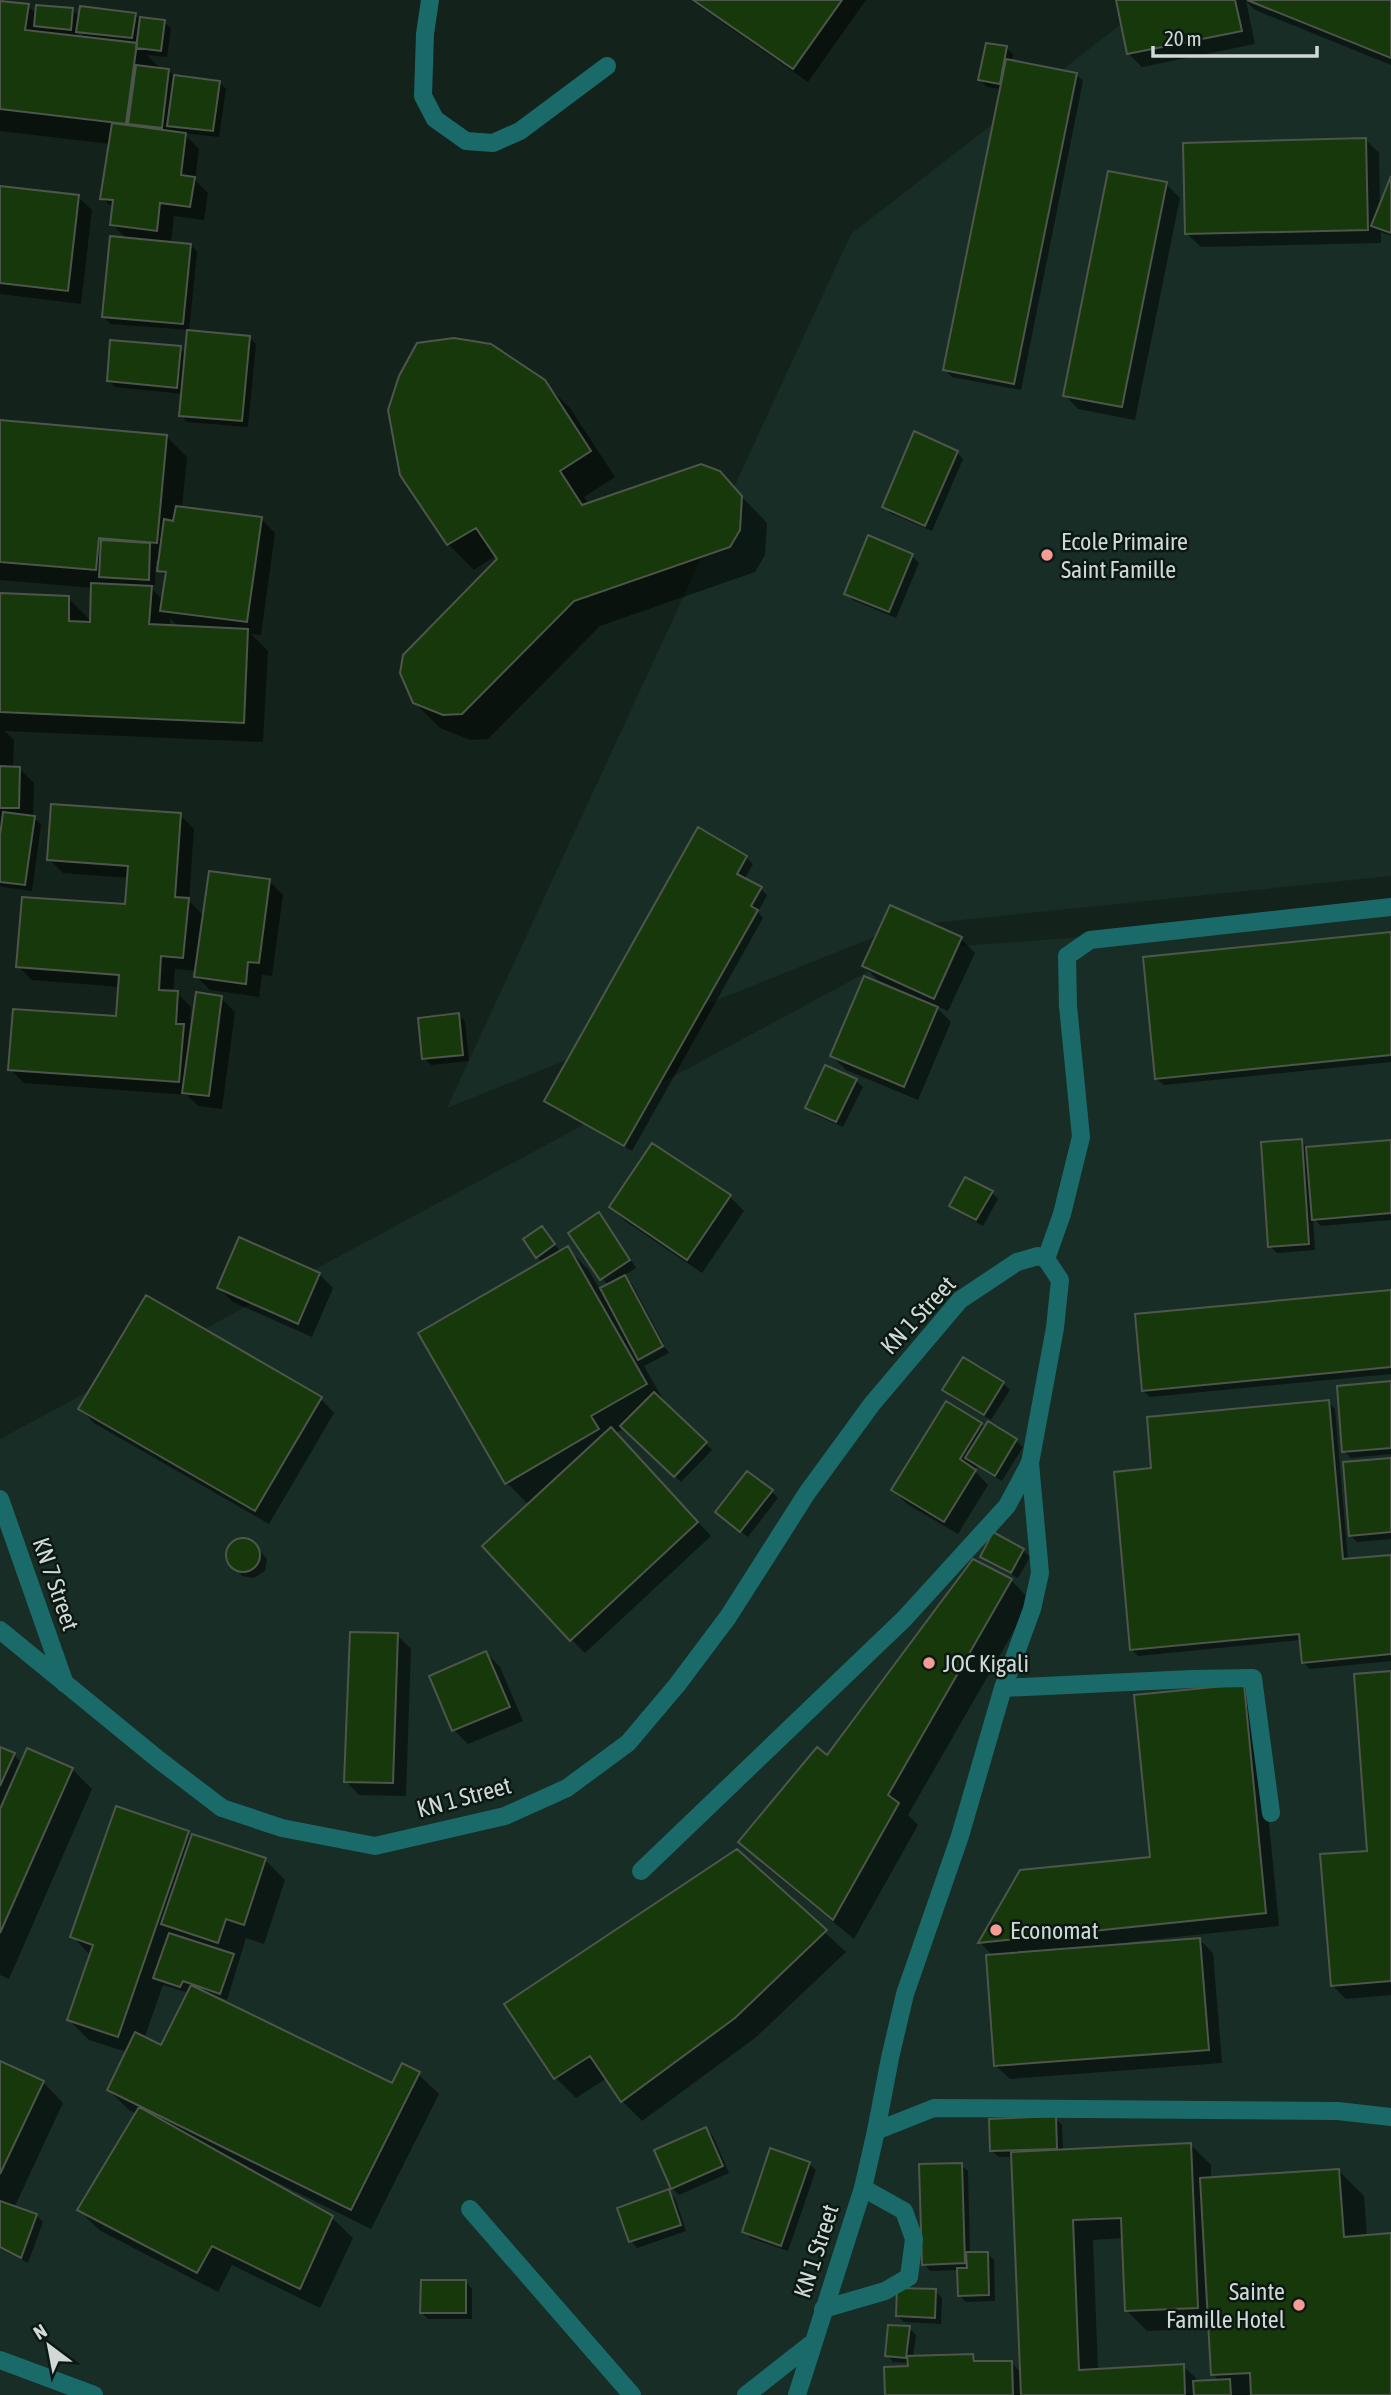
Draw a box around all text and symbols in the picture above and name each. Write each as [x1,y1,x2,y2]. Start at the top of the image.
scale bar [1153,14,1318,58]
text: 20 m [1164,26,1202,50]
place label: Ecole Primaire Saint Famille [1061,528,1188,583]
marker: Ecole Primaire Saint Famille [1039,547,1055,563]
street label: KN 1 Street [875,1270,961,1359]
street label: KN 7 Street [28,1534,84,1634]
place label: JOC Kigali [943,1650,1029,1677]
marker: JOC Kigali [921,1655,937,1671]
street label: KN 1 Street [414,1771,514,1823]
place label: Economat [1010,1917,1099,1944]
marker: Economat [988,1922,1004,1938]
street label: KN 1 Street [788,2201,844,2301]
place label: Sainte Famille Hotel [1166,2278,1286,2333]
marker: Sainte Famille Hotel [1291,2297,1307,2313]
north arrow [14,2311,84,2381]
text: N [29,2319,51,2344]

